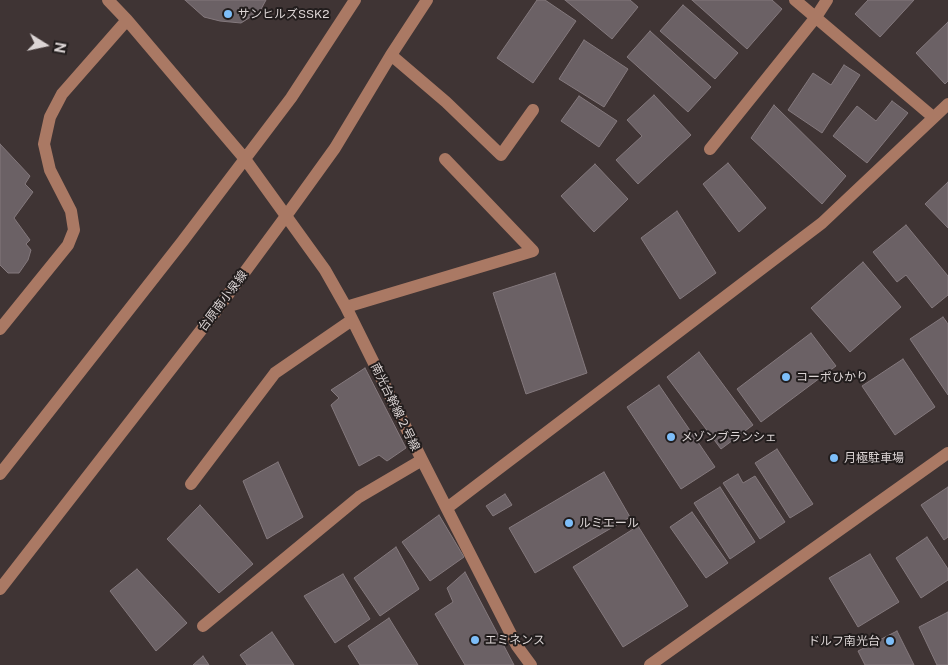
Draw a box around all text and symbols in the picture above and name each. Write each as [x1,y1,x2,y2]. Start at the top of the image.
place label: サンヒルズSSK2 [238,7,329,21]
marker: サンヒルズSSK2 [222,8,234,20]
north arrow [20,20,70,70]
text: N [51,41,69,54]
street label: 台原南小泉線 [196,268,250,334]
street label: 南光台幹線２号線 [367,361,423,453]
place label: コーポひかり [796,370,868,384]
marker: コーポひかり [780,371,792,383]
place label: メゾンブランシェ [681,430,777,444]
marker: メゾンブランシェ [665,431,677,443]
place label: 月極駐車場 [844,451,904,465]
marker: 月極駐車場 [828,452,840,464]
place label: ルミエール [579,516,639,530]
marker: ルミエール [563,517,575,529]
place label: エミネンス [485,633,545,647]
marker: エミネンス [469,634,481,646]
place label: ドルフ南光台 [808,634,880,648]
marker: ドルフ南光台 [884,635,896,647]

